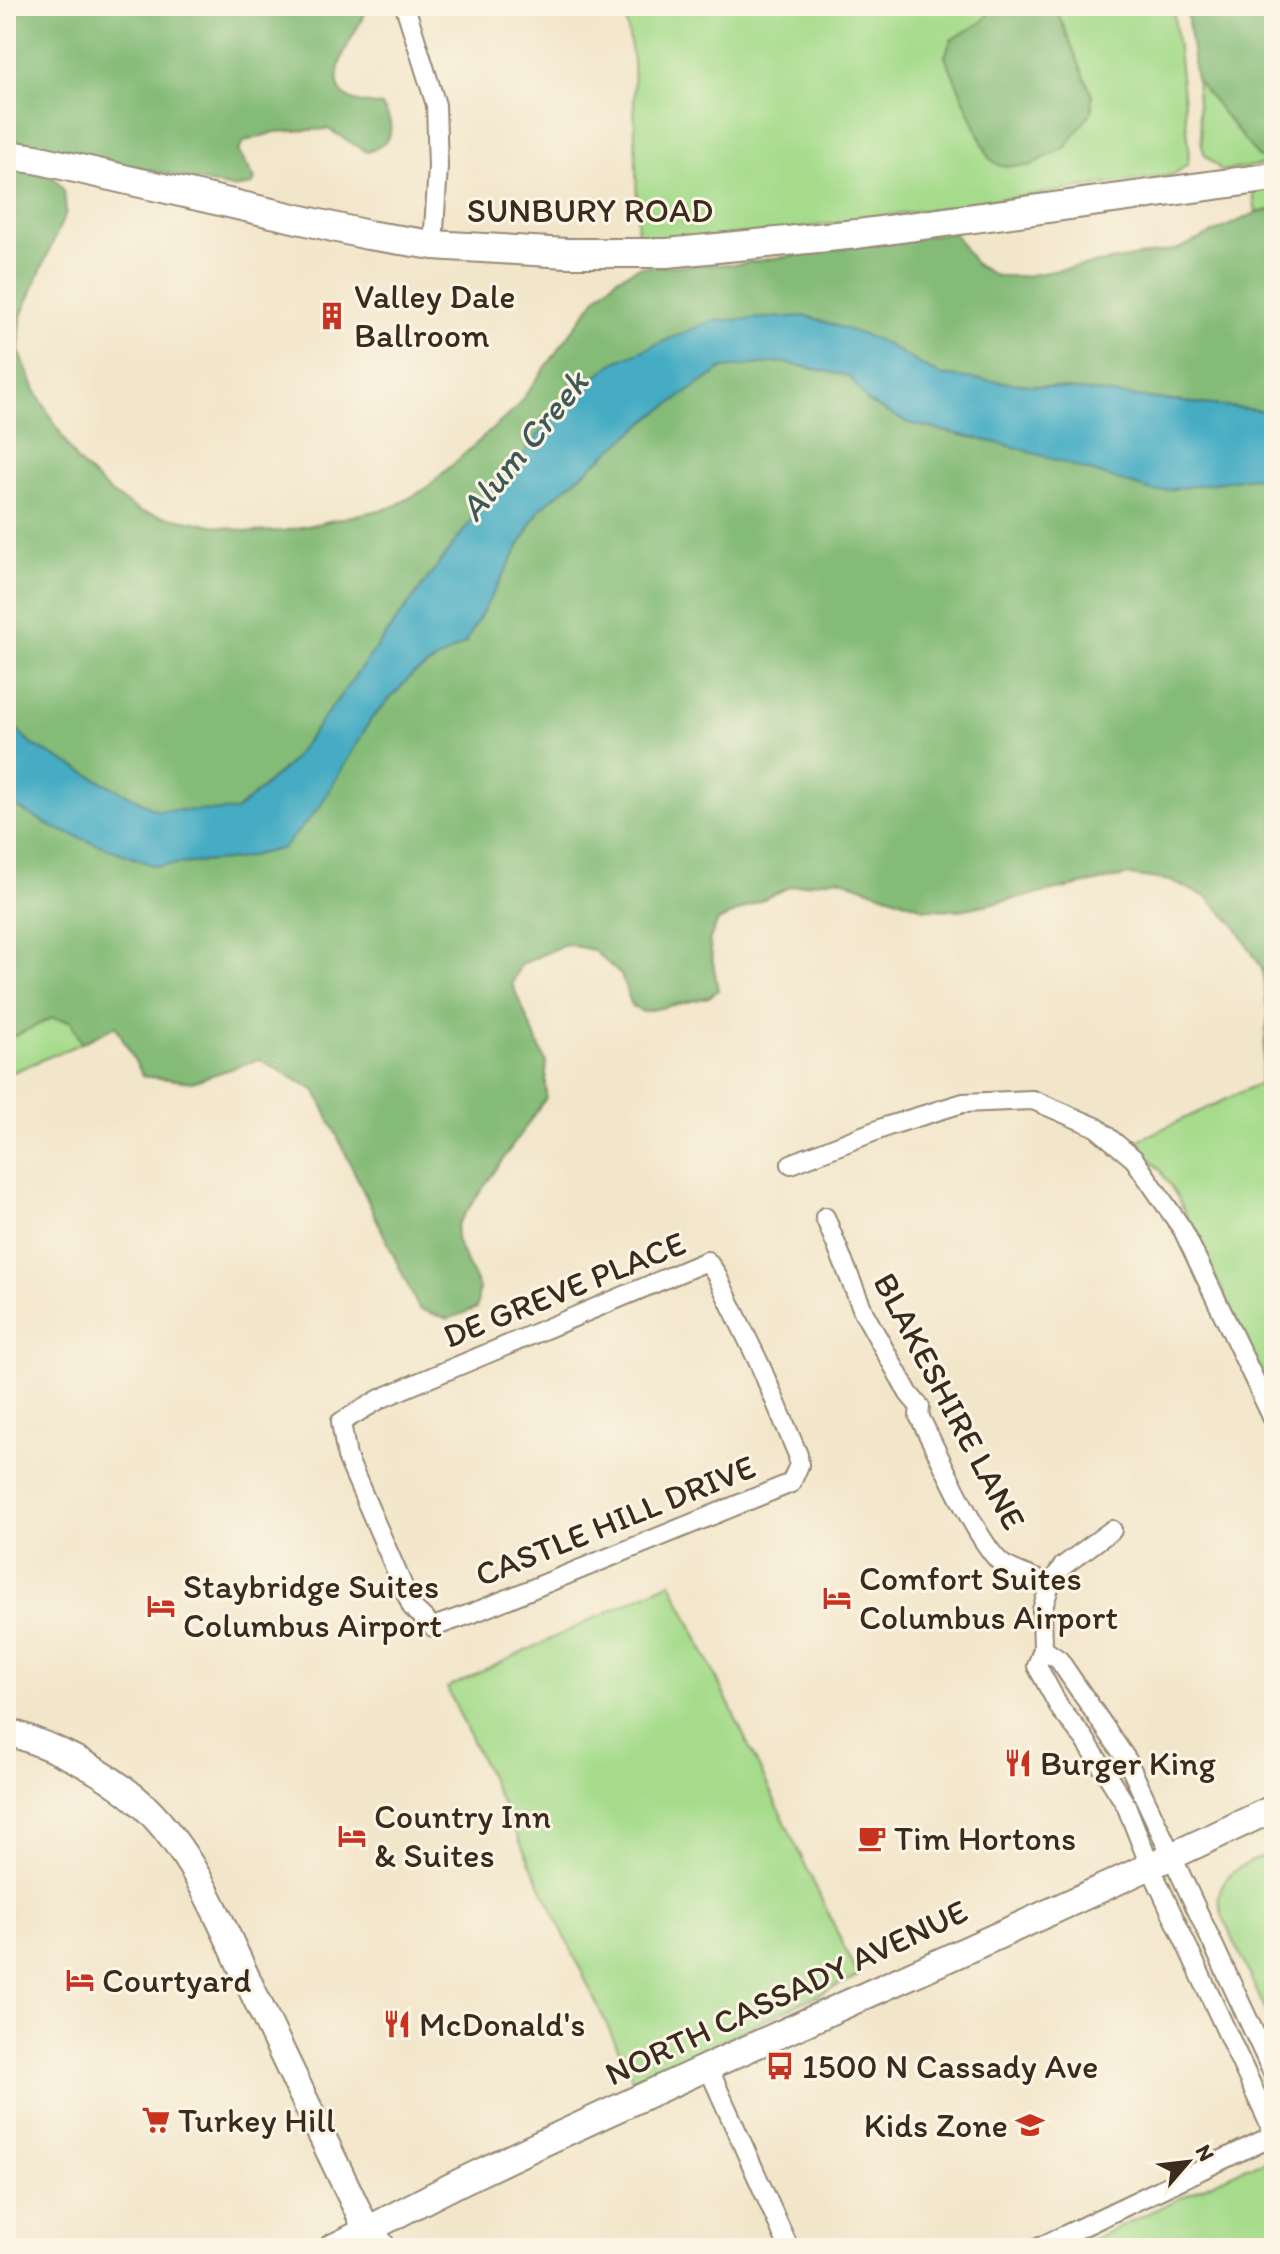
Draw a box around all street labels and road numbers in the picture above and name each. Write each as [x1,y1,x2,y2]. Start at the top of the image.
street label: SUNBURY ROAD [467,190,713,231]
street label: DE GREVE PLACE [437,1222,691,1357]
street label: BLAKESHIRE LANE [865,1266,1035,1537]
street label: CASTLE HILL DRIVE [469,1446,761,1595]
street label: NORTH CASSADY AVENUE [599,1890,974,2094]

